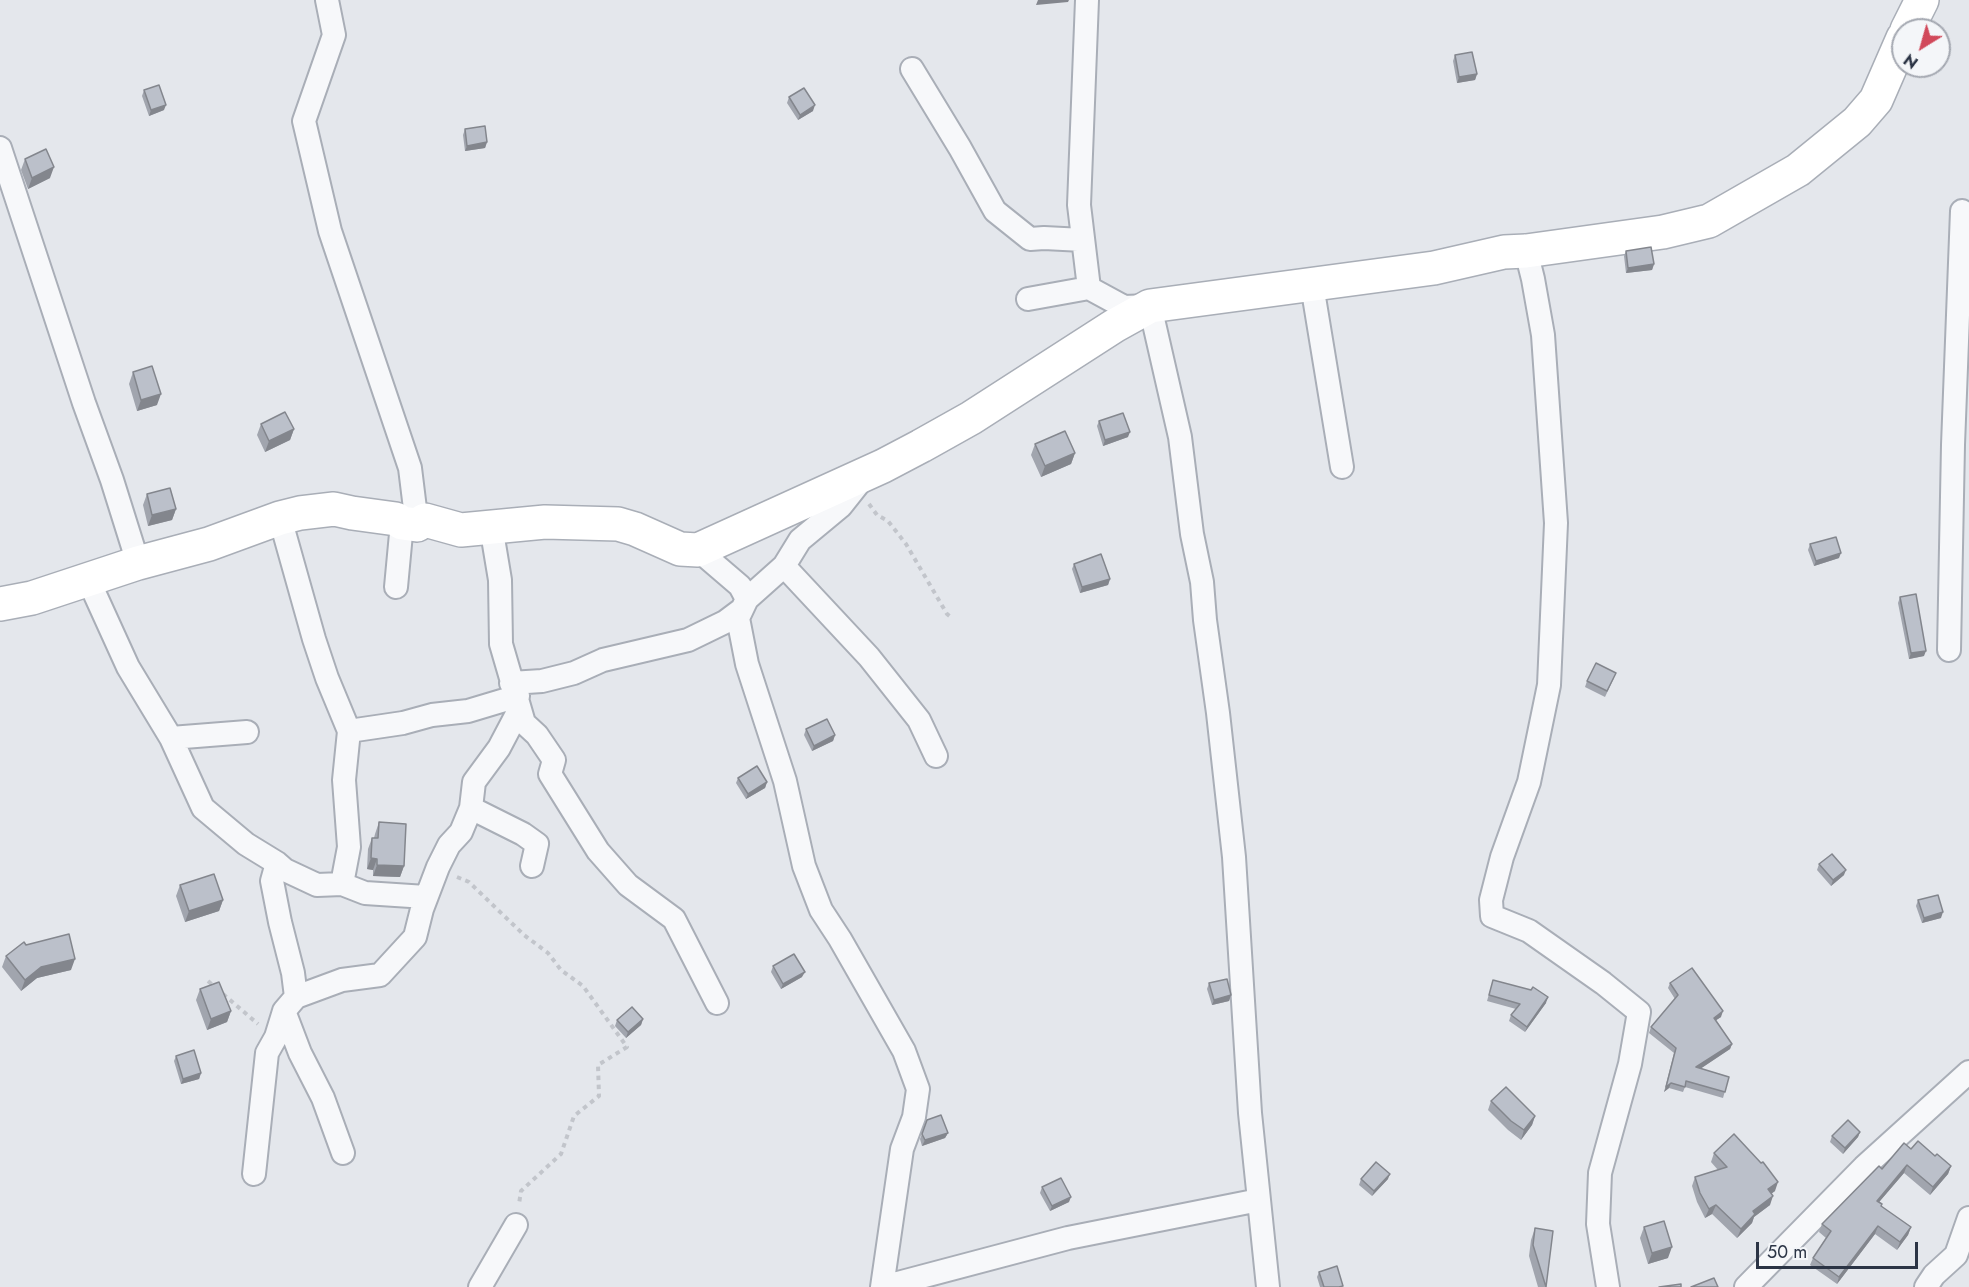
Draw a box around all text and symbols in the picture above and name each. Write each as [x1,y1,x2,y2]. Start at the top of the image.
north arrow [1891,18,1951,78]
text: N [1899,48,1923,74]
scale bar [1759,1230,1921,1268]
text: 50 m [1767,1239,1807,1265]

